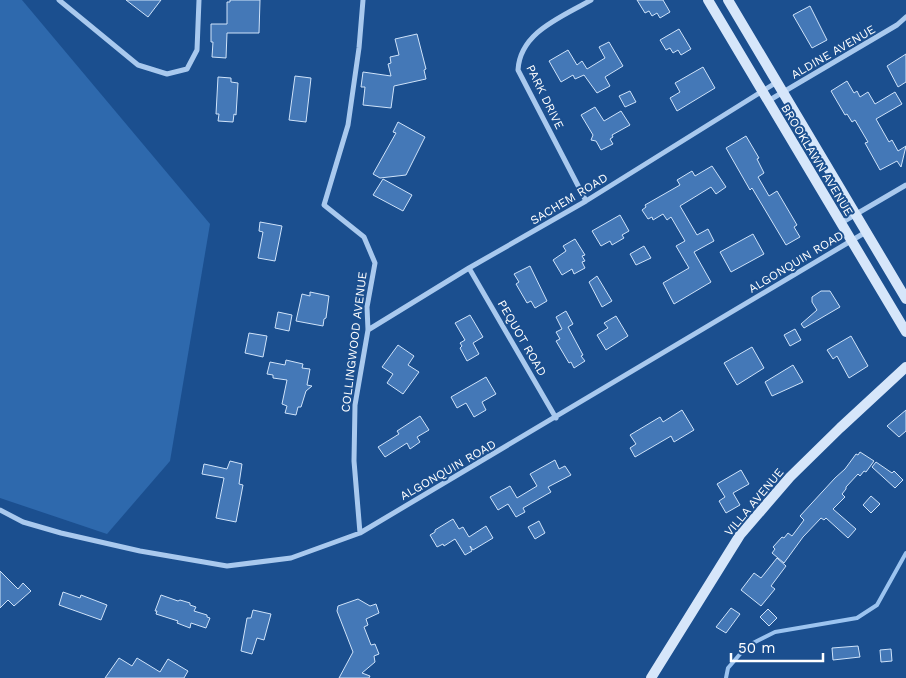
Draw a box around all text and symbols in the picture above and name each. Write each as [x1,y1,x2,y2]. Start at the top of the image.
street label: ALDINE AVENUE [788,22,878,82]
street label: PARK DRIVE [523,62,567,132]
street label: BROOKLAWN AVENUE [778,102,856,219]
street label: SACHEM ROAD [528,170,610,228]
street label: ALGONQUIN ROAD [746,228,846,296]
street label: COLLINGWOOD AVENUE [338,270,370,413]
street label: PEQUOT ROAD [495,298,549,378]
street label: ALGONQUIN ROAD [398,437,498,503]
street label: VILLA AVENUE [722,465,787,539]
scale bar [731,630,824,662]
text: 50 m [738,639,775,657]

